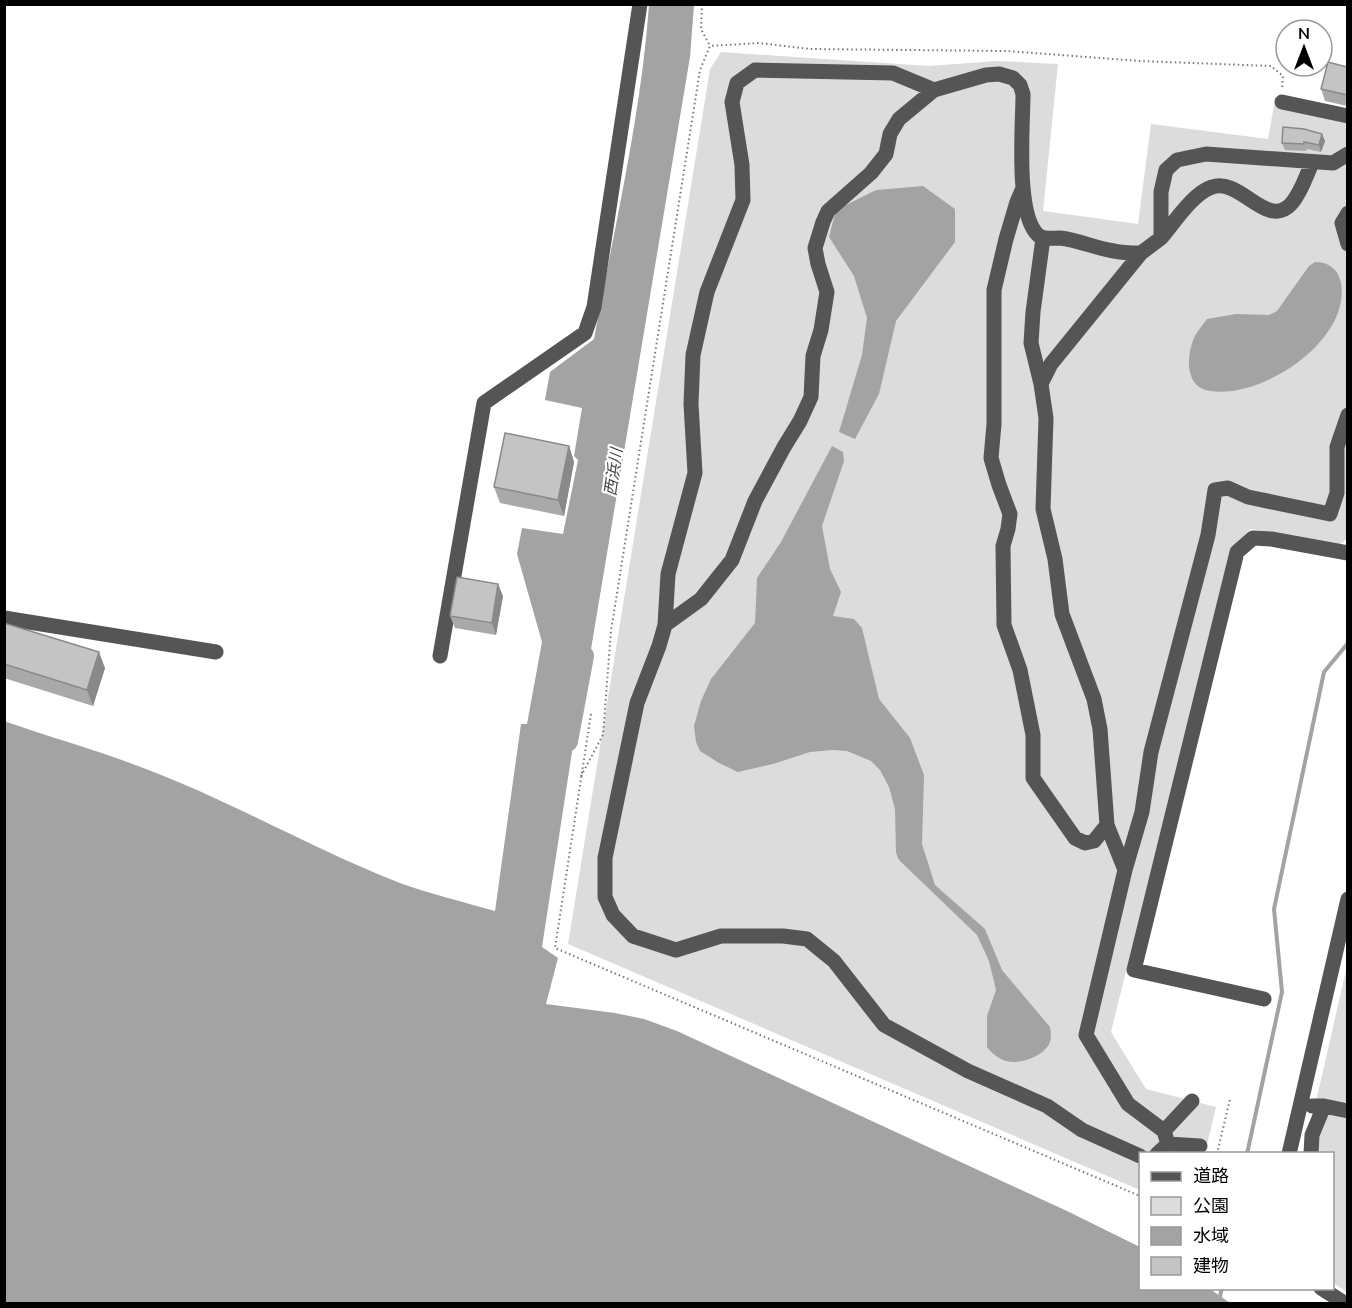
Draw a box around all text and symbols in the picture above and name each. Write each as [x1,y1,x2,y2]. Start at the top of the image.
north arrow [1274,18,1334,78]
text: N [1298,23,1310,45]
water label: 西浜川 [600,445,629,497]
legend [1139,1152,1334,1290]
text: 道路 [1193,1164,1229,1188]
text: 公園 [1193,1194,1229,1218]
text: 水域 [1193,1224,1229,1248]
text: 建物 [1193,1254,1229,1278]

